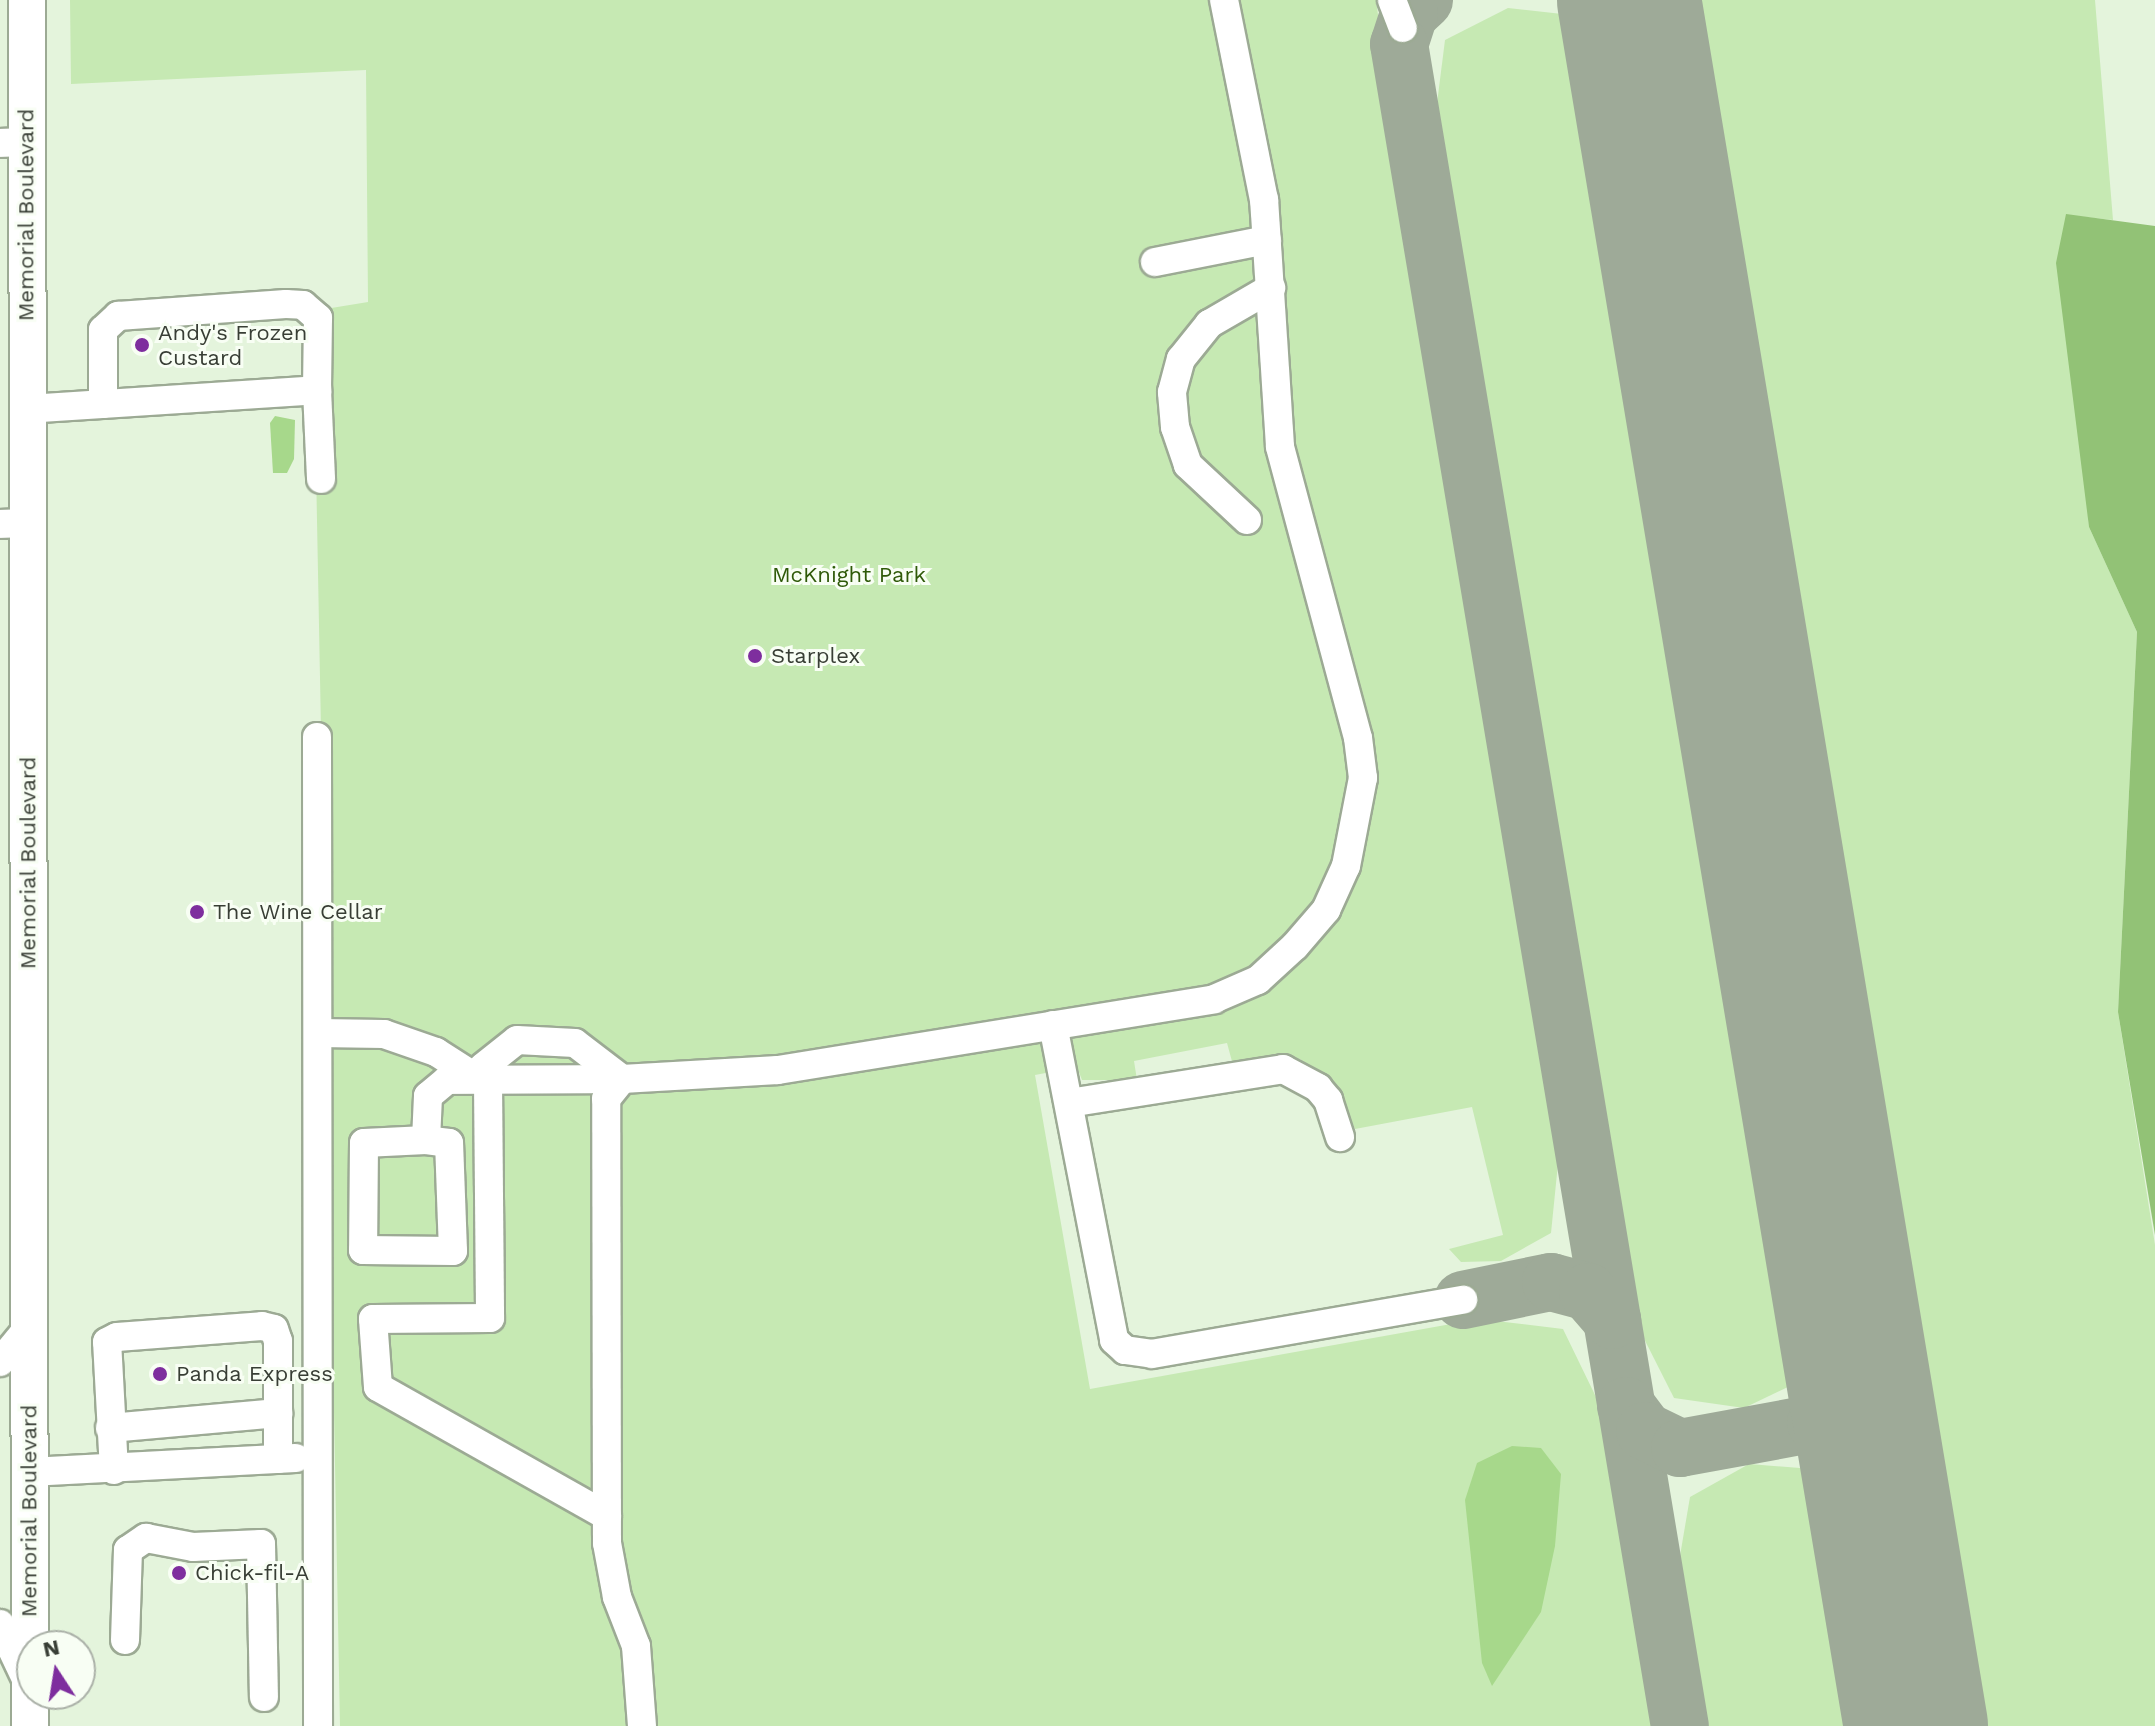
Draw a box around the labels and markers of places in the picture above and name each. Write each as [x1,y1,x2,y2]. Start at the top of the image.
place label: Andy's Frozen Custard [158,319,307,370]
marker: Andy's Frozen Custard [133,336,151,354]
place label: Starplex [771,643,860,669]
marker: Starplex [746,647,764,665]
place label: The Wine Cellar [213,899,383,925]
marker: The Wine Cellar [188,903,206,921]
place label: Panda Express [176,1361,333,1387]
marker: Panda Express [151,1365,169,1383]
place label: Chick-fil-A [195,1560,309,1586]
marker: Chick-fil-A [170,1564,188,1582]

